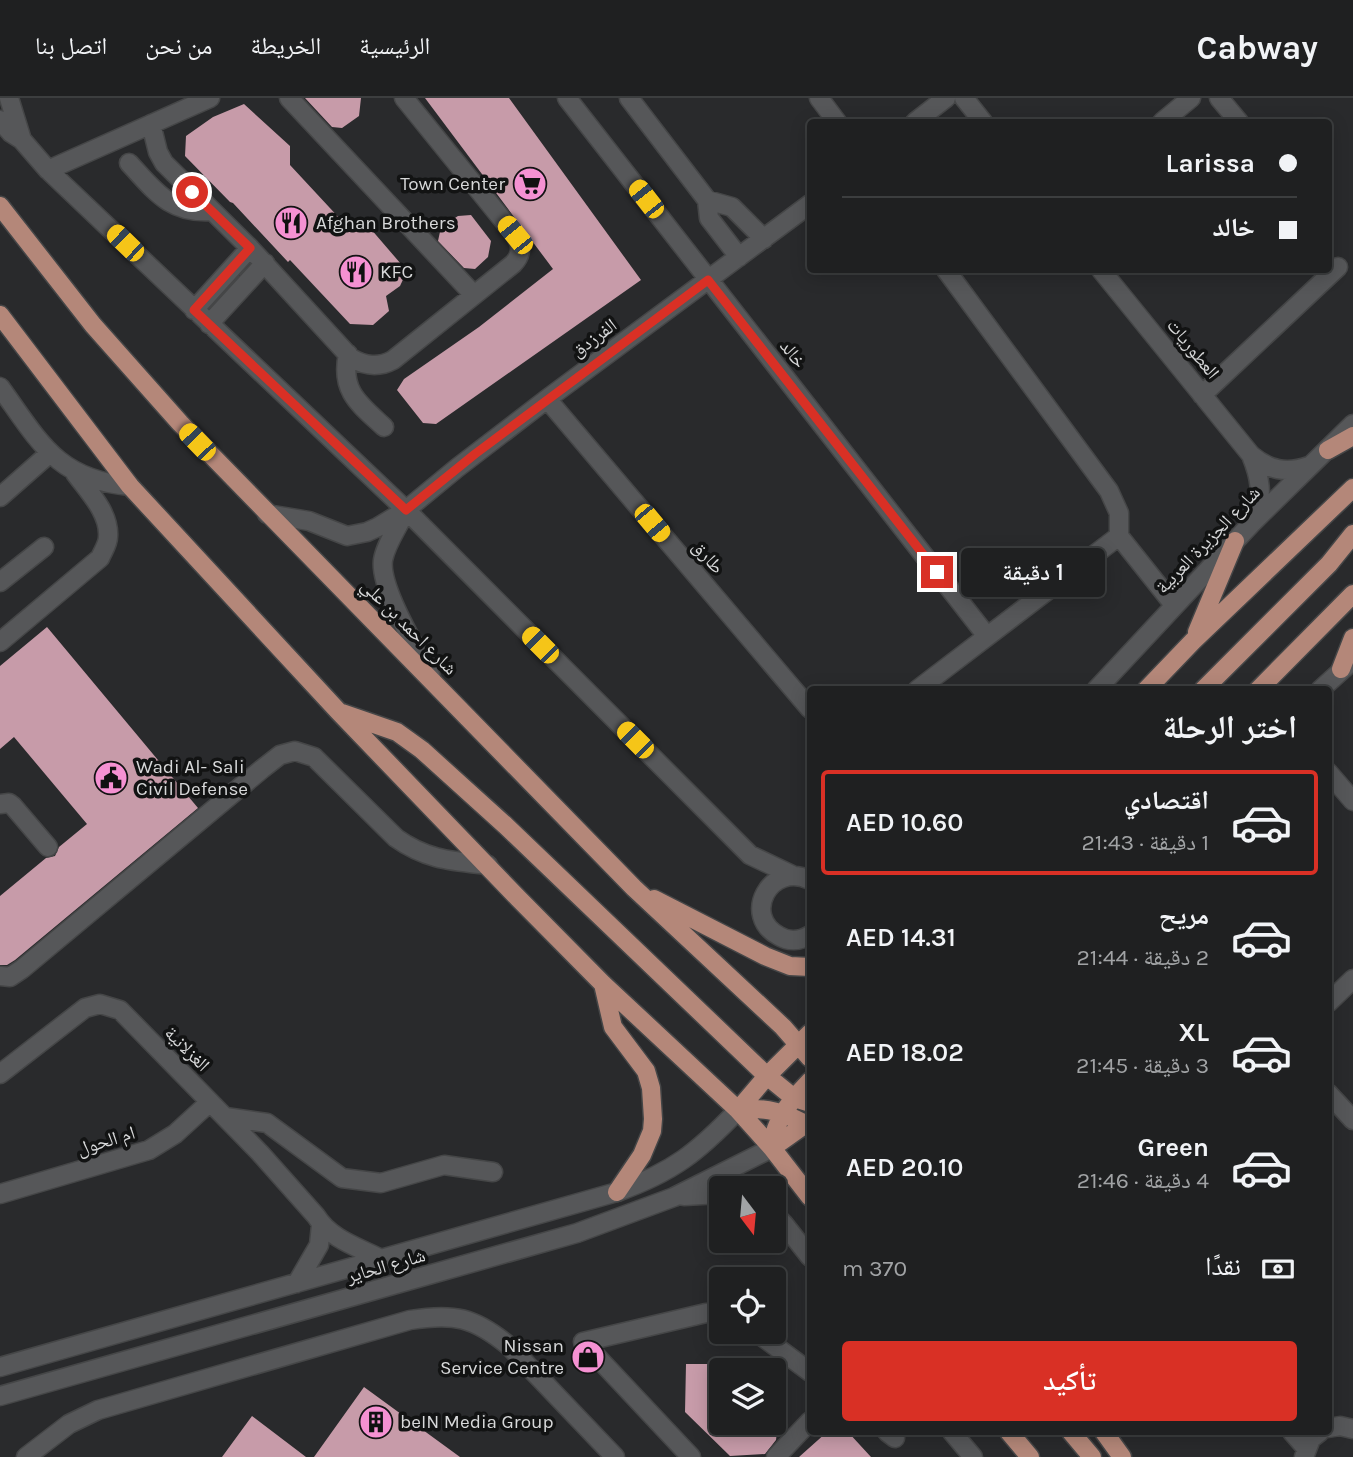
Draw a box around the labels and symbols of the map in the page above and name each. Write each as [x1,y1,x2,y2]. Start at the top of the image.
supermarket icon: Town Center [511,165,549,203]
place label: Town Center [400,173,505,195]
route start [176,176,208,208]
car [625,176,668,222]
restaurant icon: Afghan Brothers [272,204,310,242]
place label: Afghan Brothers [316,212,456,234]
car [494,212,537,258]
car [103,221,148,265]
restaurant icon: KFC [337,253,375,291]
place label: KFC [380,261,413,283]
street label: الفرزدق [567,314,621,362]
street label: العطوريات [1162,315,1224,383]
street label: خالد [775,335,811,373]
car [175,420,220,464]
street label: شارع الجزيرة العربية [1151,482,1265,598]
car [631,500,674,546]
street label: طارق [688,536,728,578]
callout: 1 دقيقة [962,547,1105,596]
route end [921,556,953,588]
street label: شارع احمد بن علي [354,574,462,682]
car [518,623,563,667]
car [613,718,658,762]
place label: Wadi Al- Sali Civil Defense [136,756,248,800]
public building icon: Wadi Al- Sali Civil Defense [92,759,130,797]
street label: الغزلانية [160,1022,214,1076]
street label: ام الحول [74,1122,138,1162]
north arrow [709,1176,786,1253]
street label: شارع الحاير [343,1244,428,1288]
place label: Nissan Service Centre [440,1335,564,1379]
shop icon: Nissan Service Centre [569,1338,607,1376]
building icon: beIN Media Group [357,1403,395,1441]
place label: beIN Media Group [400,1411,554,1433]

